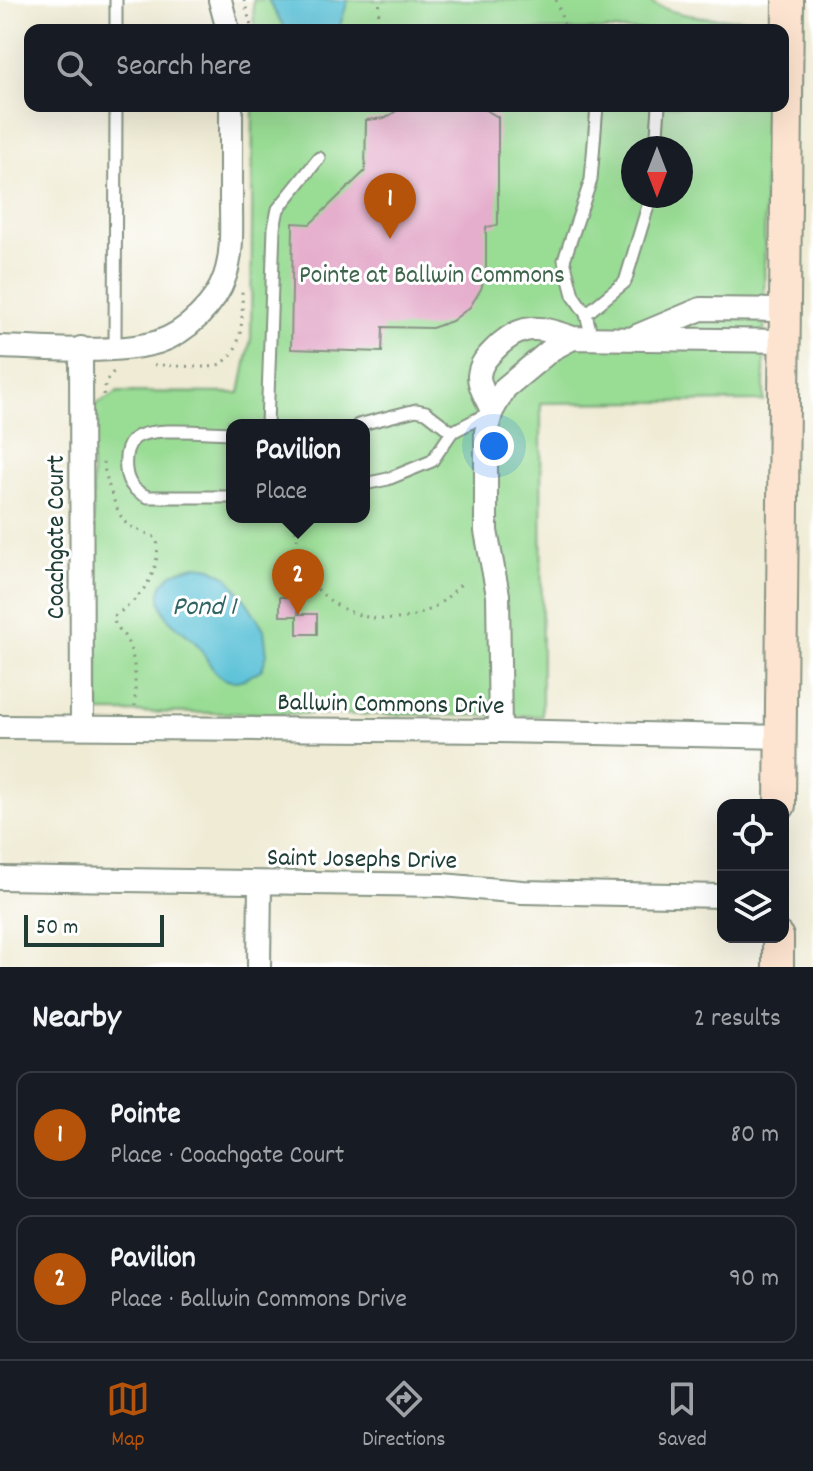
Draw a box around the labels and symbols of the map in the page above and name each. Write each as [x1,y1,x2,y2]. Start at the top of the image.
north arrow [621,136,693,208]
pin: 1 [364,173,416,239]
park label: Pointe at Ballwin Commons [299,258,565,295]
your location [474,426,514,466]
street label: Coachgate Court [39,454,76,619]
pin: 2 [272,549,324,615]
water label: Pond 1 [172,589,239,629]
street label: Ballwin Commons Drive [277,685,505,726]
street label: Saint Josephs Drive [266,840,457,881]
scale bar [24,911,164,947]

